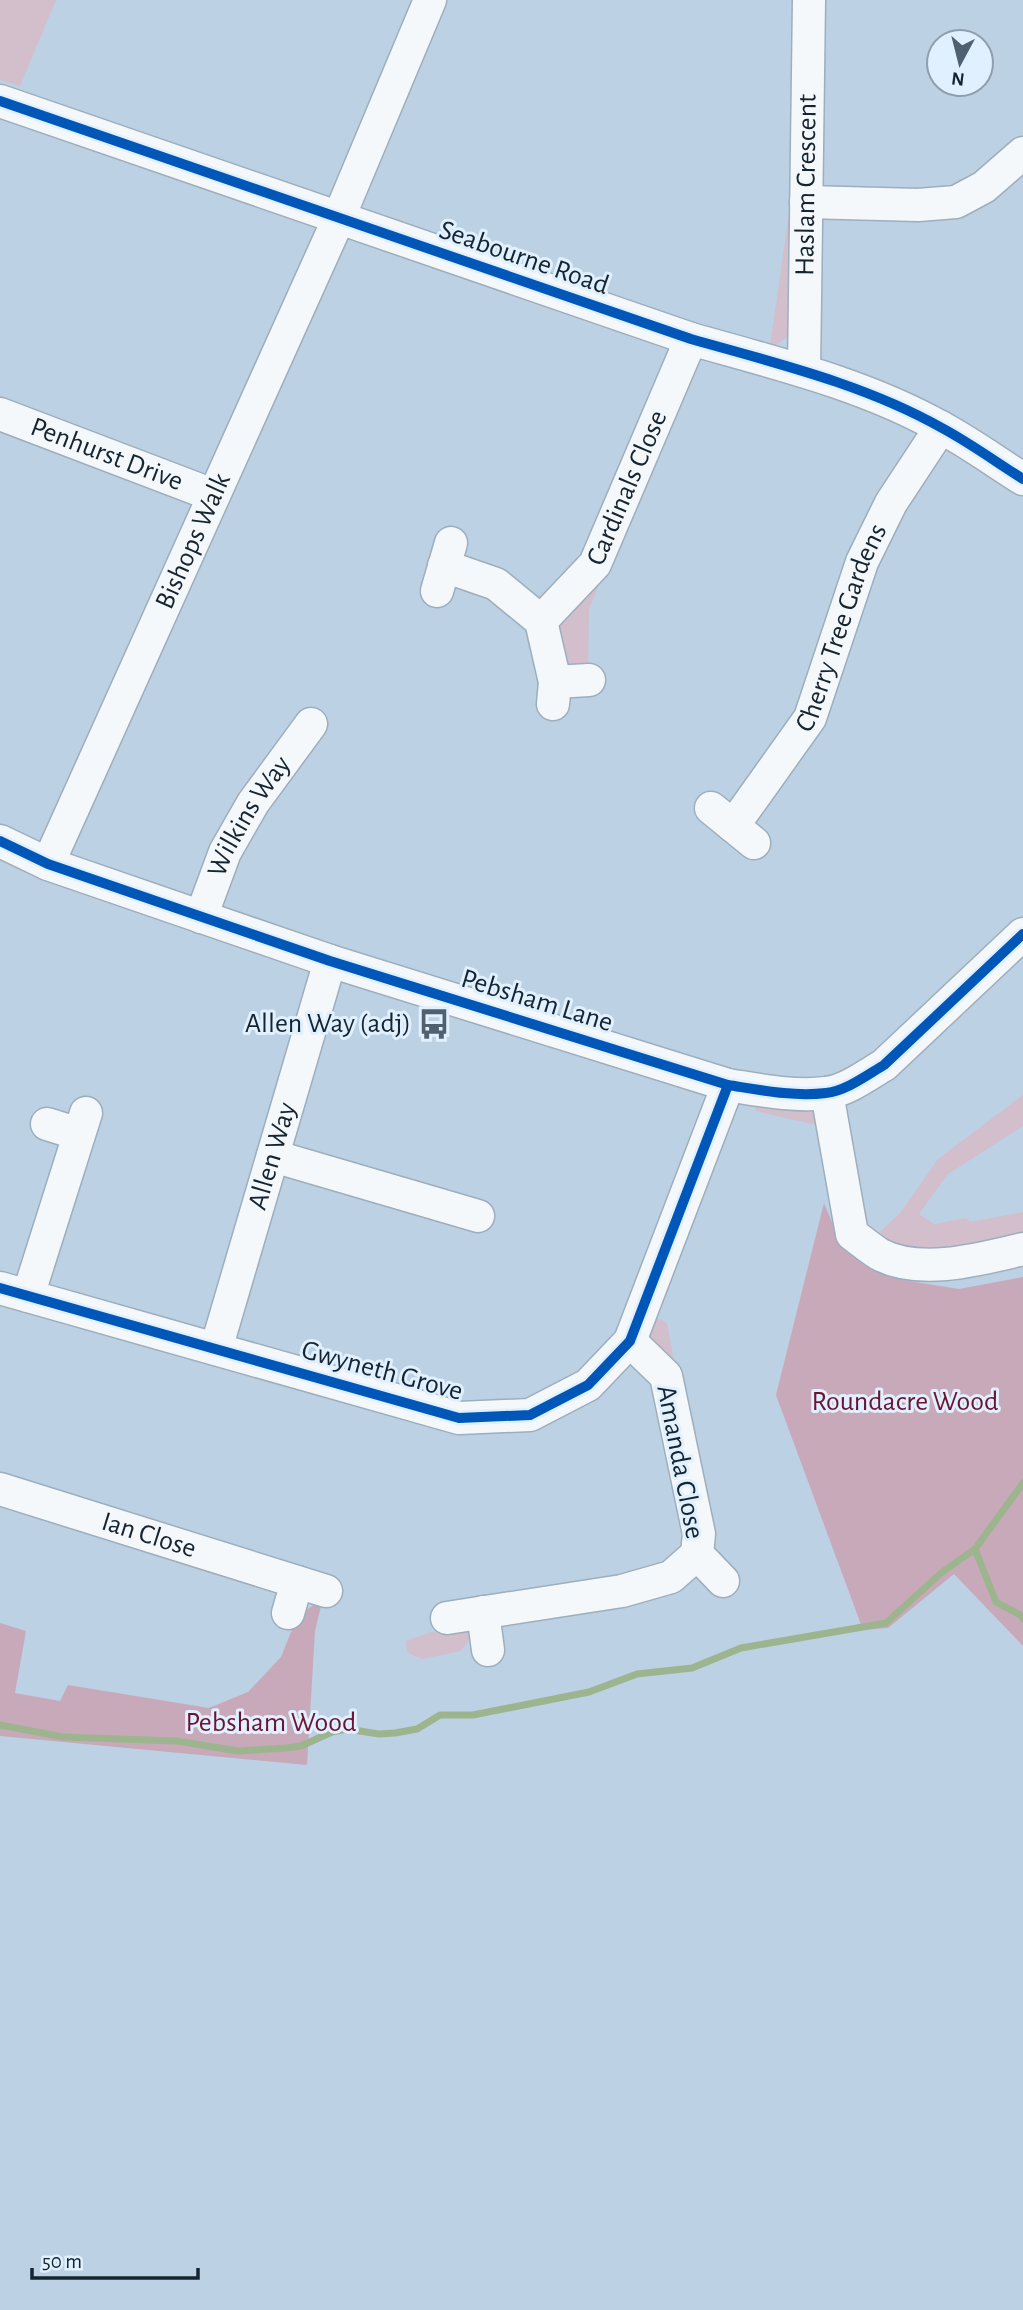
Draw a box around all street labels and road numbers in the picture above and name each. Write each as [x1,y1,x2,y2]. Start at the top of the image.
street label: Haslam Crescent [791,94,822,276]
street label: Seabourne Road [436,216,612,300]
street label: Cardinals Close [582,407,673,570]
street label: Penhurst Drive [27,413,187,496]
street label: Bishops Walk [151,469,236,614]
street label: Cherry Tree Gardens [790,520,892,738]
street label: Wilkins Way [203,751,296,880]
street label: Pebsham Lane [458,965,616,1037]
street label: Allen Way [244,1099,302,1213]
street label: Gwyneth Grove [298,1336,466,1406]
street label: Amanda Close [651,1383,709,1541]
street label: Ian Close [98,1508,199,1563]

